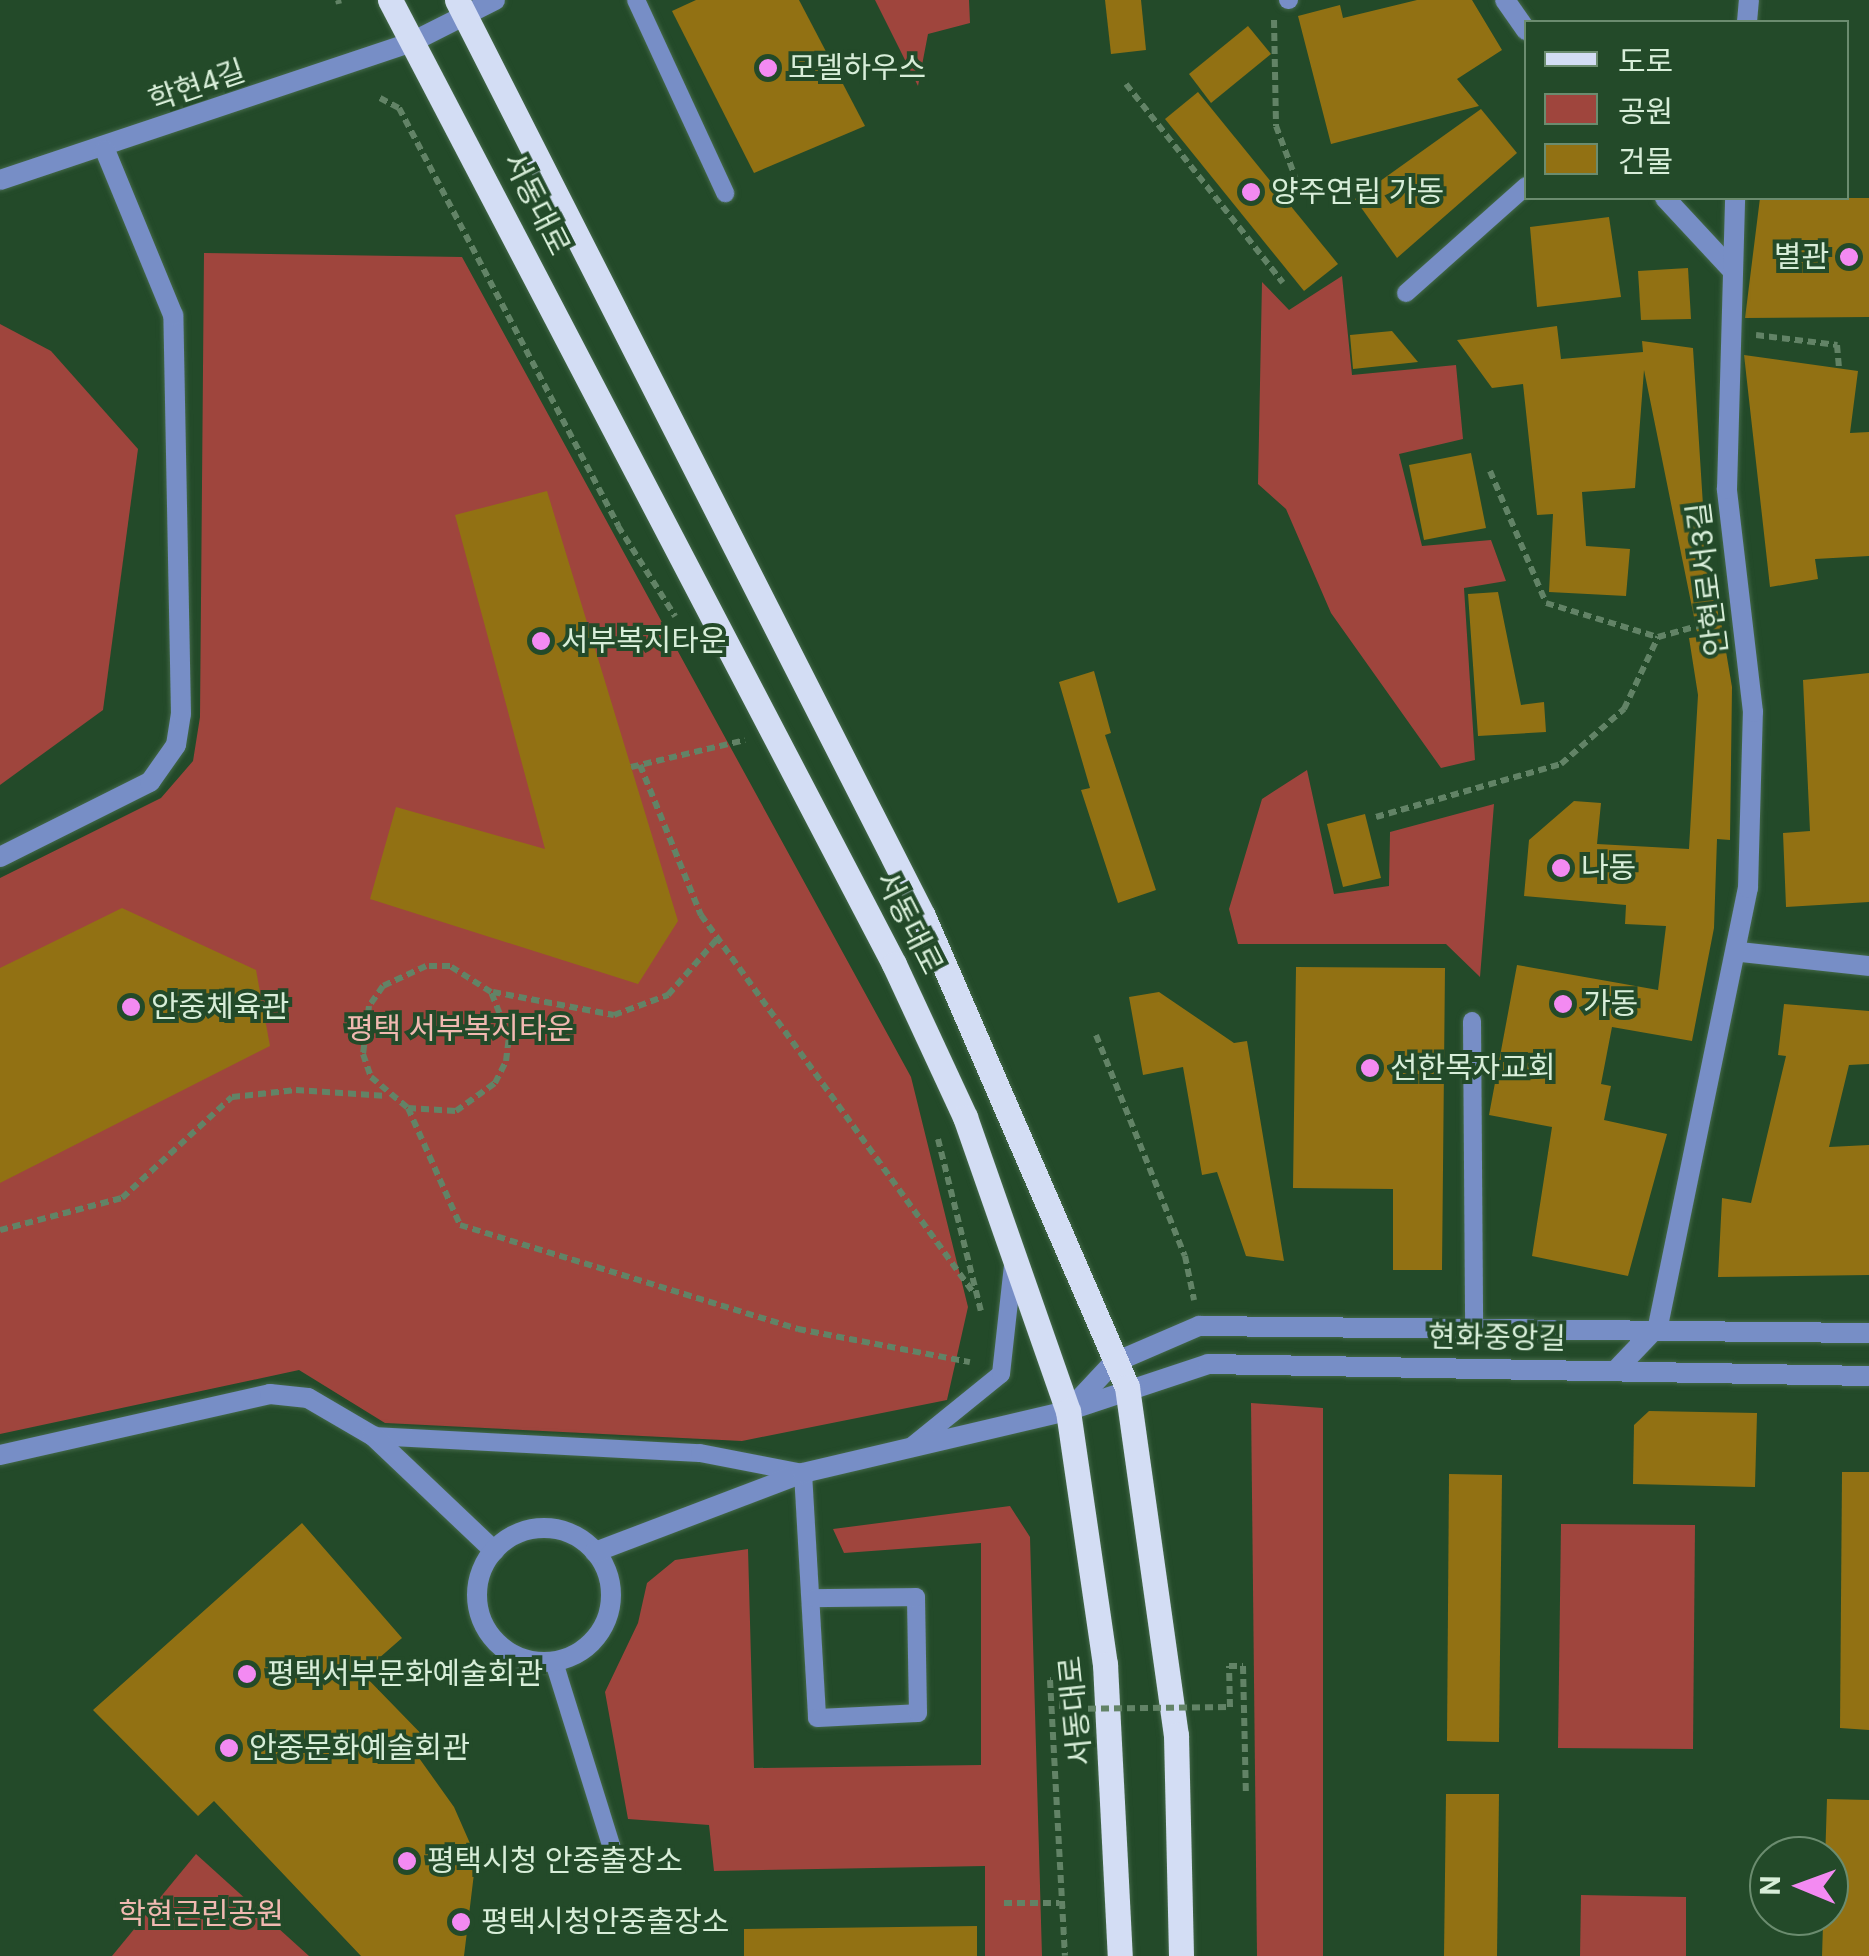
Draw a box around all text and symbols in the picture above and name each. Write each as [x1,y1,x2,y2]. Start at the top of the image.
legend [1524,20,1849,200]
text: 도로 [1618,44,1673,79]
place label: 모델하우스 [788,50,926,86]
street label: 학현4길 [144,53,250,119]
marker: 모델하우스 [757,57,779,79]
text: 공원 [1618,94,1673,129]
text: 건물 [1618,144,1673,179]
street label: 서동대로 [495,147,577,261]
place label: 양주연립 가동 [1271,174,1444,210]
marker: 양주연립 가동 [1240,181,1262,203]
place label: 별관 [1774,239,1829,275]
marker: 별관 [1838,246,1860,268]
street label: 안현로서3길 [1681,500,1735,658]
place label: 서부복지타운 [561,623,727,659]
marker: 서부복지타운 [530,630,552,652]
place label: 나동 [1581,850,1636,886]
marker: 나동 [1550,857,1572,879]
street label: 서동대로 [868,866,950,980]
place label: 가동 [1583,986,1638,1022]
place label: 안중체육관 [151,989,289,1025]
marker: 가동 [1552,993,1574,1015]
marker: 안중체육관 [120,996,142,1018]
park label: 평택 서부복지타운 [346,1011,574,1047]
place label: 선한목자교회 [1390,1050,1556,1086]
marker: 선한목자교회 [1359,1057,1381,1079]
street label: 현화중앙길 [1428,1319,1566,1357]
street label: 서동대로 [1052,1654,1100,1768]
place label: 평택서부문화예술회관 [267,1656,543,1692]
marker: 평택서부문화예술회관 [236,1663,258,1685]
place label: 안중문화예술회관 [249,1730,470,1766]
marker: 안중문화예술회관 [218,1737,240,1759]
north arrow [1749,1836,1849,1936]
place label: 평택시청 안중출장소 [427,1843,683,1879]
marker: 평택시청 안중출장소 [396,1850,418,1872]
text: N [1754,1875,1787,1896]
park label: 학현근린공원 [118,1896,284,1932]
place label: 평택시청안중출장소 [481,1904,729,1940]
marker: 평택시청안중출장소 [450,1911,472,1933]

